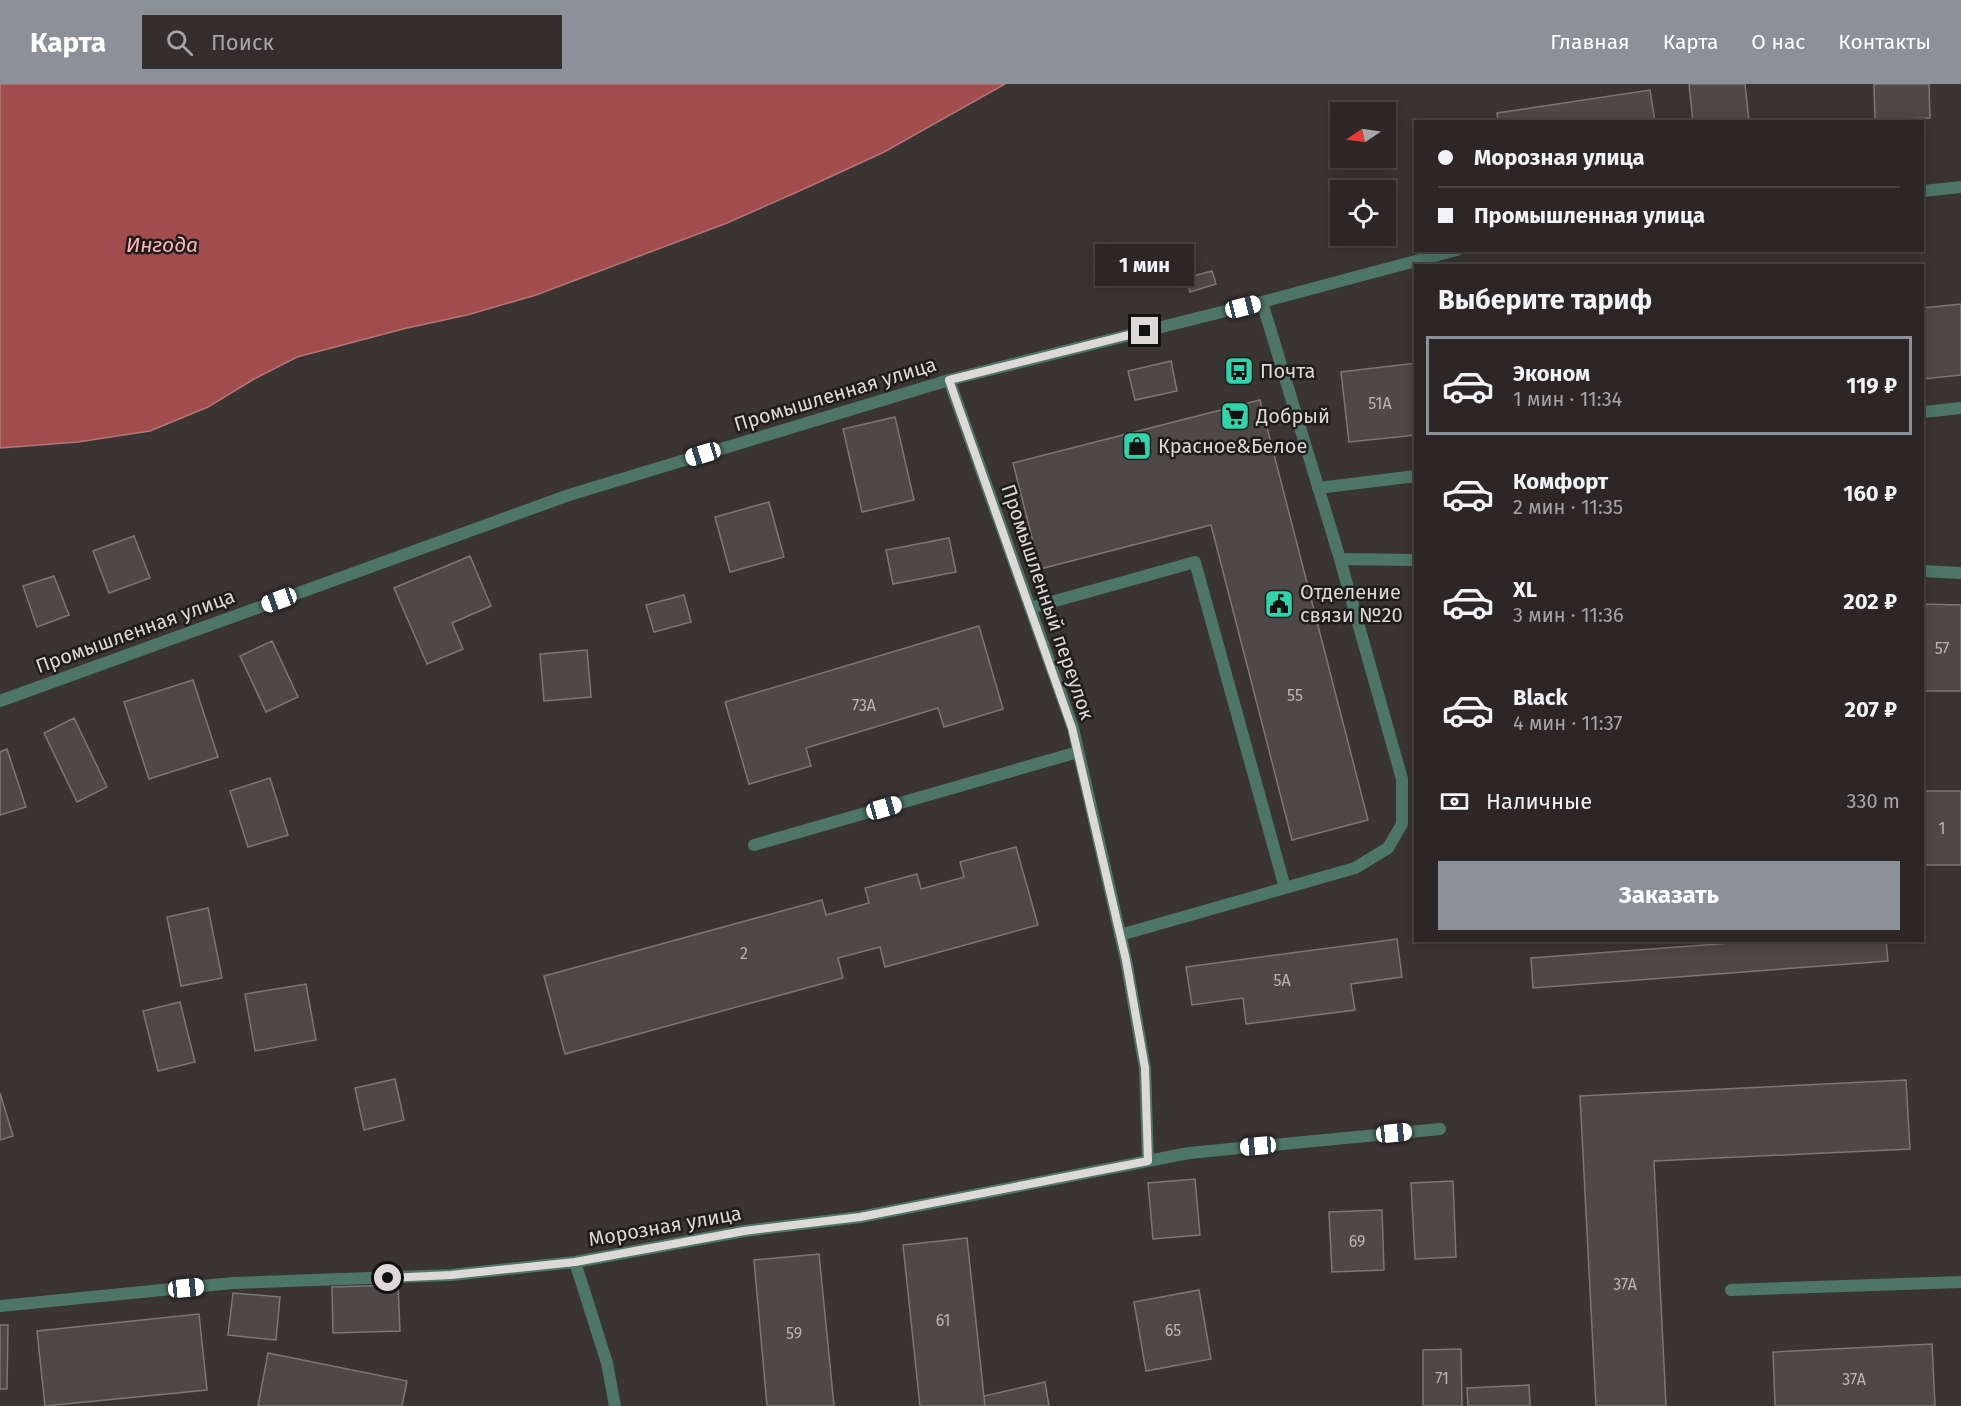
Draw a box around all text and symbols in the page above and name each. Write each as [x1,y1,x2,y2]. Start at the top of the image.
search box [142,15,562,69]
text: Карта [30,26,106,59]
icon: search [163,26,196,59]
text: Поиск [211,29,274,56]
text: Главная [1550,29,1630,55]
text: Карта [1663,29,1718,55]
text: О нас [1751,29,1805,55]
text: Контакты [1838,29,1931,55]
north arrow [1330,102,1396,168]
map controls [1330,102,1396,246]
text: Морозная улица [1474,144,1645,171]
button: locate [1330,180,1396,246]
text: Промышленная улица [1474,202,1705,229]
water label: Ингода [126,232,198,258]
callout: 1 мин [1096,244,1194,286]
text: 1 мин [1119,253,1170,277]
text: Выберите тариф [1438,284,1652,316]
car [1223,294,1263,320]
route end [1131,317,1158,344]
street label: Промышленная улица [731,352,939,436]
bus stop icon: Почта [1223,355,1255,387]
place label: Почта [1260,359,1315,383]
icon: car [1441,359,1495,413]
text: Эконом [1513,360,1590,387]
text: 119 ₽ [1846,372,1897,399]
text: 1 мин · 11:34 [1513,387,1622,411]
house number: 51А [1368,394,1392,413]
supermarket icon: Добрый [1219,400,1251,432]
place label: Добрый [1255,404,1330,428]
shop icon: Красное&Белое [1121,430,1153,462]
place label: Красное&Белое [1158,434,1307,458]
car [683,440,723,468]
icon: car [1441,467,1495,521]
text: Комфорт [1513,468,1608,495]
text: 160 ₽ [1843,480,1897,507]
street label: Промышленный переулок [996,481,1100,724]
text: 2 мин · 11:35 [1513,495,1623,519]
icon: car [1441,575,1495,629]
text: XL [1513,576,1537,603]
place label: Отделение связи №20 [1300,580,1403,627]
street label: Промышленная улица [32,584,238,678]
car [259,585,299,615]
public building icon: Отделение связи №20 [1263,588,1295,620]
text: 202 ₽ [1843,588,1897,615]
text: 3 мин · 11:36 [1513,603,1624,627]
house number: 57 [1935,639,1949,658]
icon: car [1441,683,1495,737]
text: Black [1513,684,1568,711]
house number: 55 [1287,686,1303,705]
house number: 73А [852,696,877,715]
text: 207 ₽ [1845,696,1897,723]
text: 4 мин · 11:37 [1513,711,1622,735]
icon: cash [1438,785,1471,818]
text: Наличные [1486,788,1592,815]
text: 330 m [1846,789,1900,813]
car [864,794,904,822]
house number: 1 [1939,819,1945,838]
button: Заказать [1438,861,1900,930]
house number: 2 [740,944,748,963]
house number: 5А [1273,971,1291,990]
car [1375,1122,1413,1144]
car [1239,1135,1277,1157]
street label: Морозная улица [587,1201,743,1251]
house number: 69 [1349,1232,1365,1251]
route start [374,1264,401,1291]
house number: 37А [1613,1275,1638,1294]
car [167,1277,205,1299]
house number: 61 [936,1311,950,1330]
house number: 65 [1165,1321,1181,1340]
house number: 59 [786,1324,802,1343]
house number: 71 [1435,1369,1449,1388]
house number: 37А [1842,1370,1867,1389]

